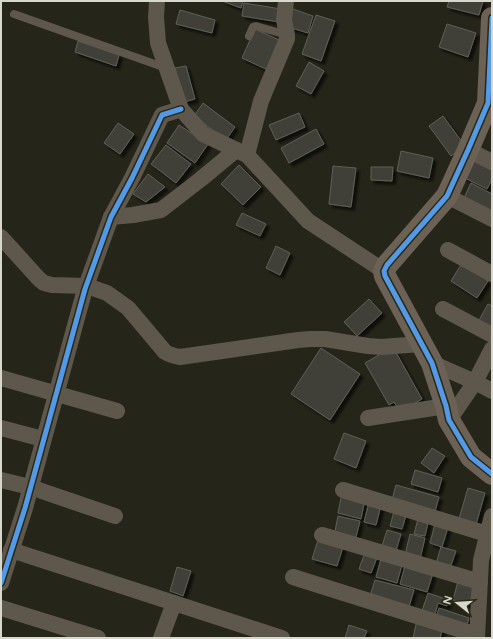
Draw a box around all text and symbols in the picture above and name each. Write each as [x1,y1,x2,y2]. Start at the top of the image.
north arrow [437,583,477,623]
text: N [440,594,455,606]

